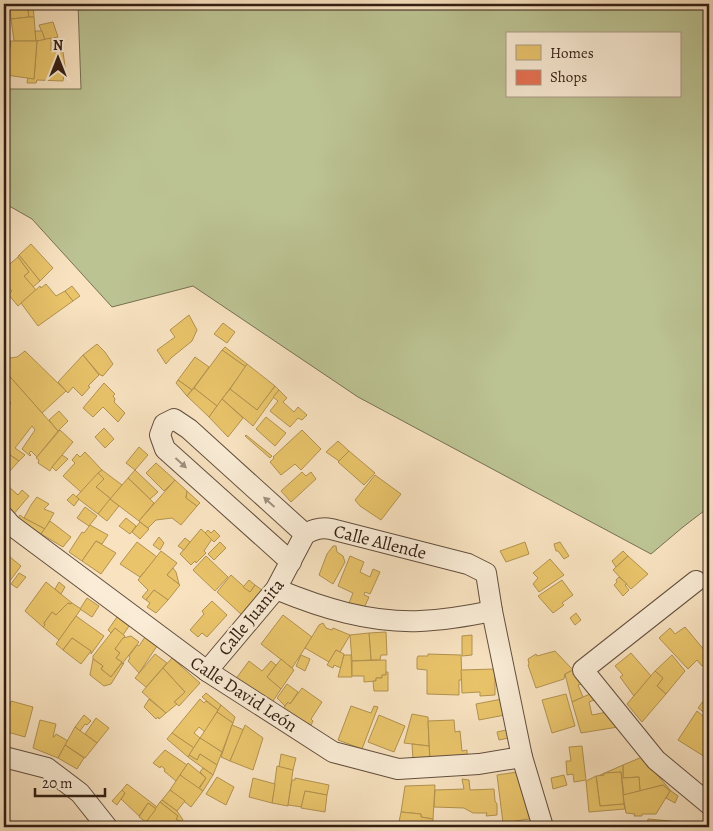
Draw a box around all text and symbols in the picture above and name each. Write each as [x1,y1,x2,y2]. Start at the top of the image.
north arrow [32,32,82,82]
legend [506,32,680,98]
text: N [53,36,63,55]
text: Homes [550,43,594,63]
text: Shops [550,67,587,87]
one-way arrow [175,458,188,469]
one-way arrow [263,496,275,508]
street label: Calle Allende [331,519,429,565]
street label: Calle Juanita [212,573,290,661]
street label: Calle David León [186,650,302,738]
scale bar [35,766,105,798]
text: 20 m [42,773,73,793]

